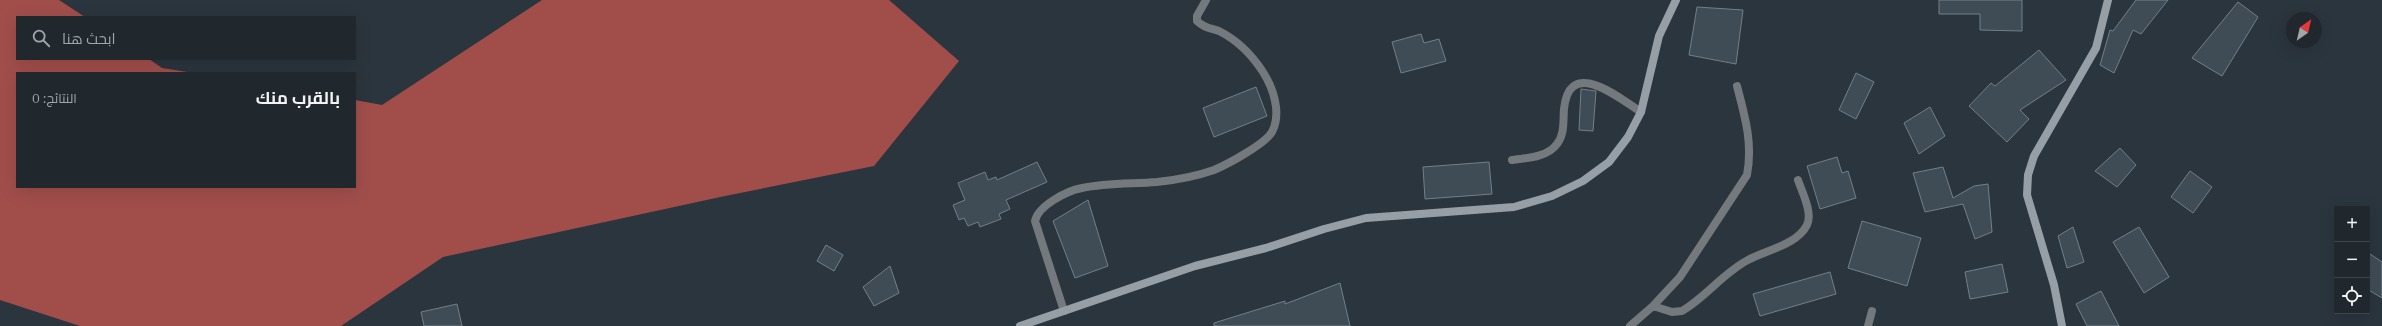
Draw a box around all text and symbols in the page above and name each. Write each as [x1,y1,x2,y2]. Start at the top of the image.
north arrow [2286,12,2322,48]
search box [16,16,356,60]
icon: search [30,27,52,49]
text: ابحث هنا [62,29,116,48]
text: بالقرب منك [256,87,340,109]
text: النتائج: 0 [32,90,77,107]
map controls [2334,206,2370,314]
button: + [2334,206,2370,242]
button: − [2334,242,2370,278]
button: locate [2334,278,2370,314]

